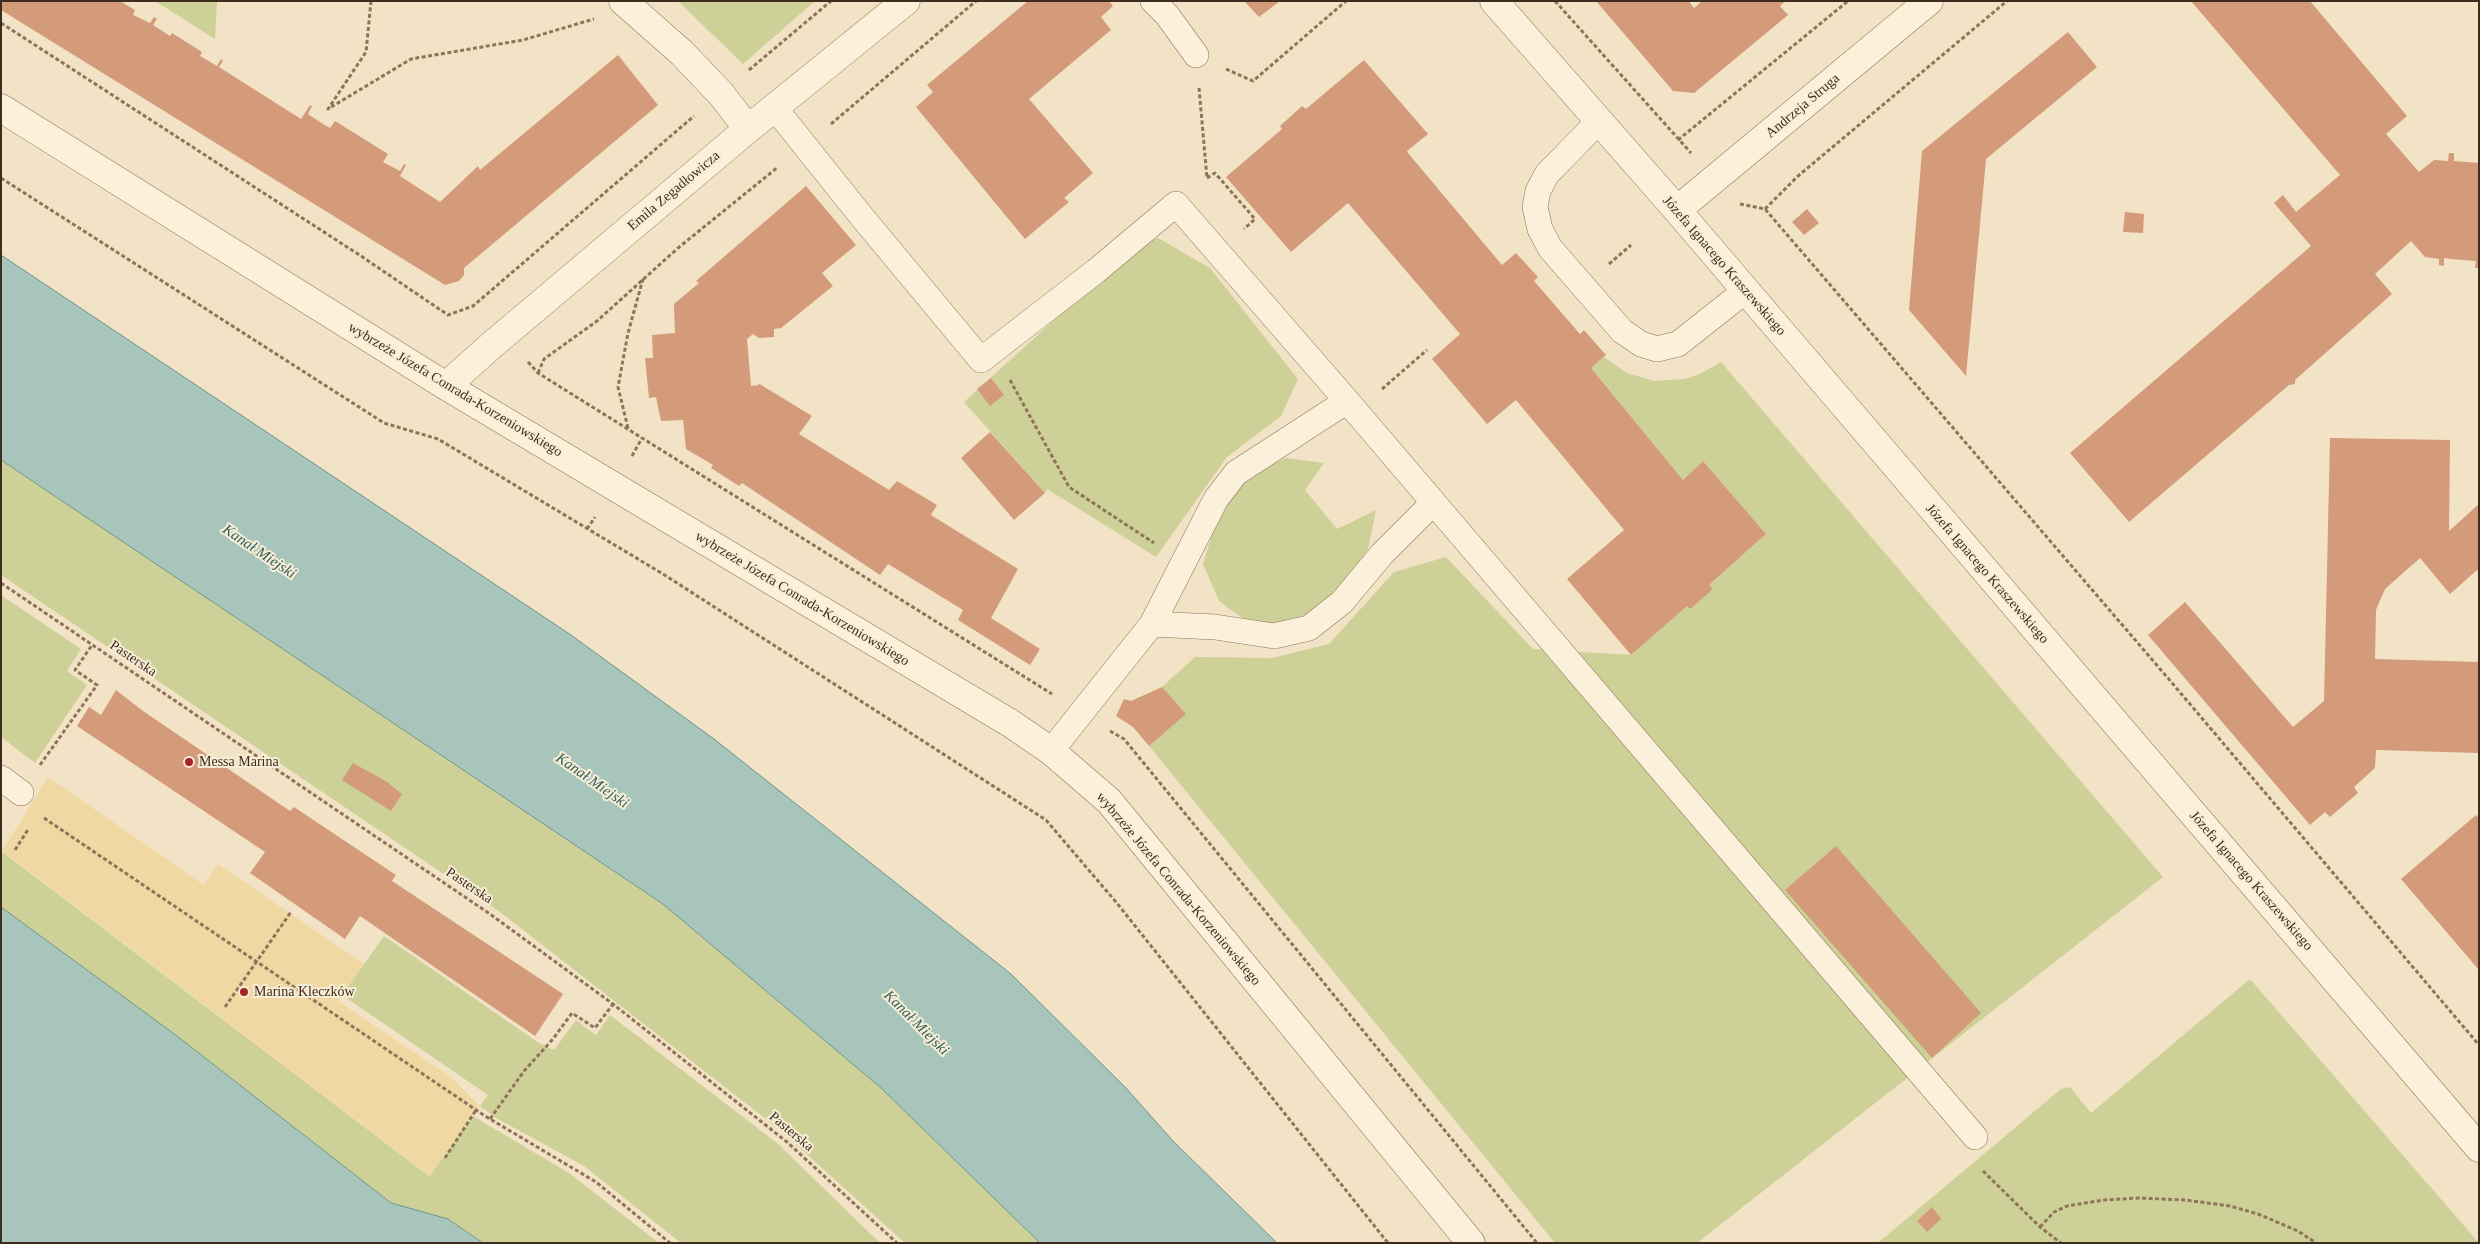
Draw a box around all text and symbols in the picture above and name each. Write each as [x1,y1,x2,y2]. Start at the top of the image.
street label: Andrzeja Struga [1763,70,1843,142]
street label: Emila Zegadłowicza [624,147,724,235]
street label: Józefa Ignacego Kraszewskiego [1659,193,1789,339]
street label: wybrzeże Józefa Conrada-Korzeniowskiego [345,319,565,461]
street label: Józefa Ignacego Kraszewskiego [1922,501,2052,647]
water label: Kanał Miejski [219,521,299,583]
street label: wybrzeże Józefa Conrada-Korzeniowskiego [692,528,912,670]
street label: Pasterska [106,637,160,681]
water label: Kanał Miejski [552,749,632,813]
place label: Messa Marina [199,754,279,770]
marker: Messa Marina [183,756,195,768]
street label: wybrzeże Józefa Conrada-Korzeniowskiego [1092,789,1264,989]
street label: Józefa Ignacego Kraszewskiego [2186,808,2316,954]
street label: Pasterska [442,864,496,908]
place label: Marina Kleczków [254,984,355,1000]
marker: Marina Kleczków [238,986,250,998]
water label: Kanał Miejski [880,987,952,1059]
street label: Pasterska [765,1109,817,1155]

